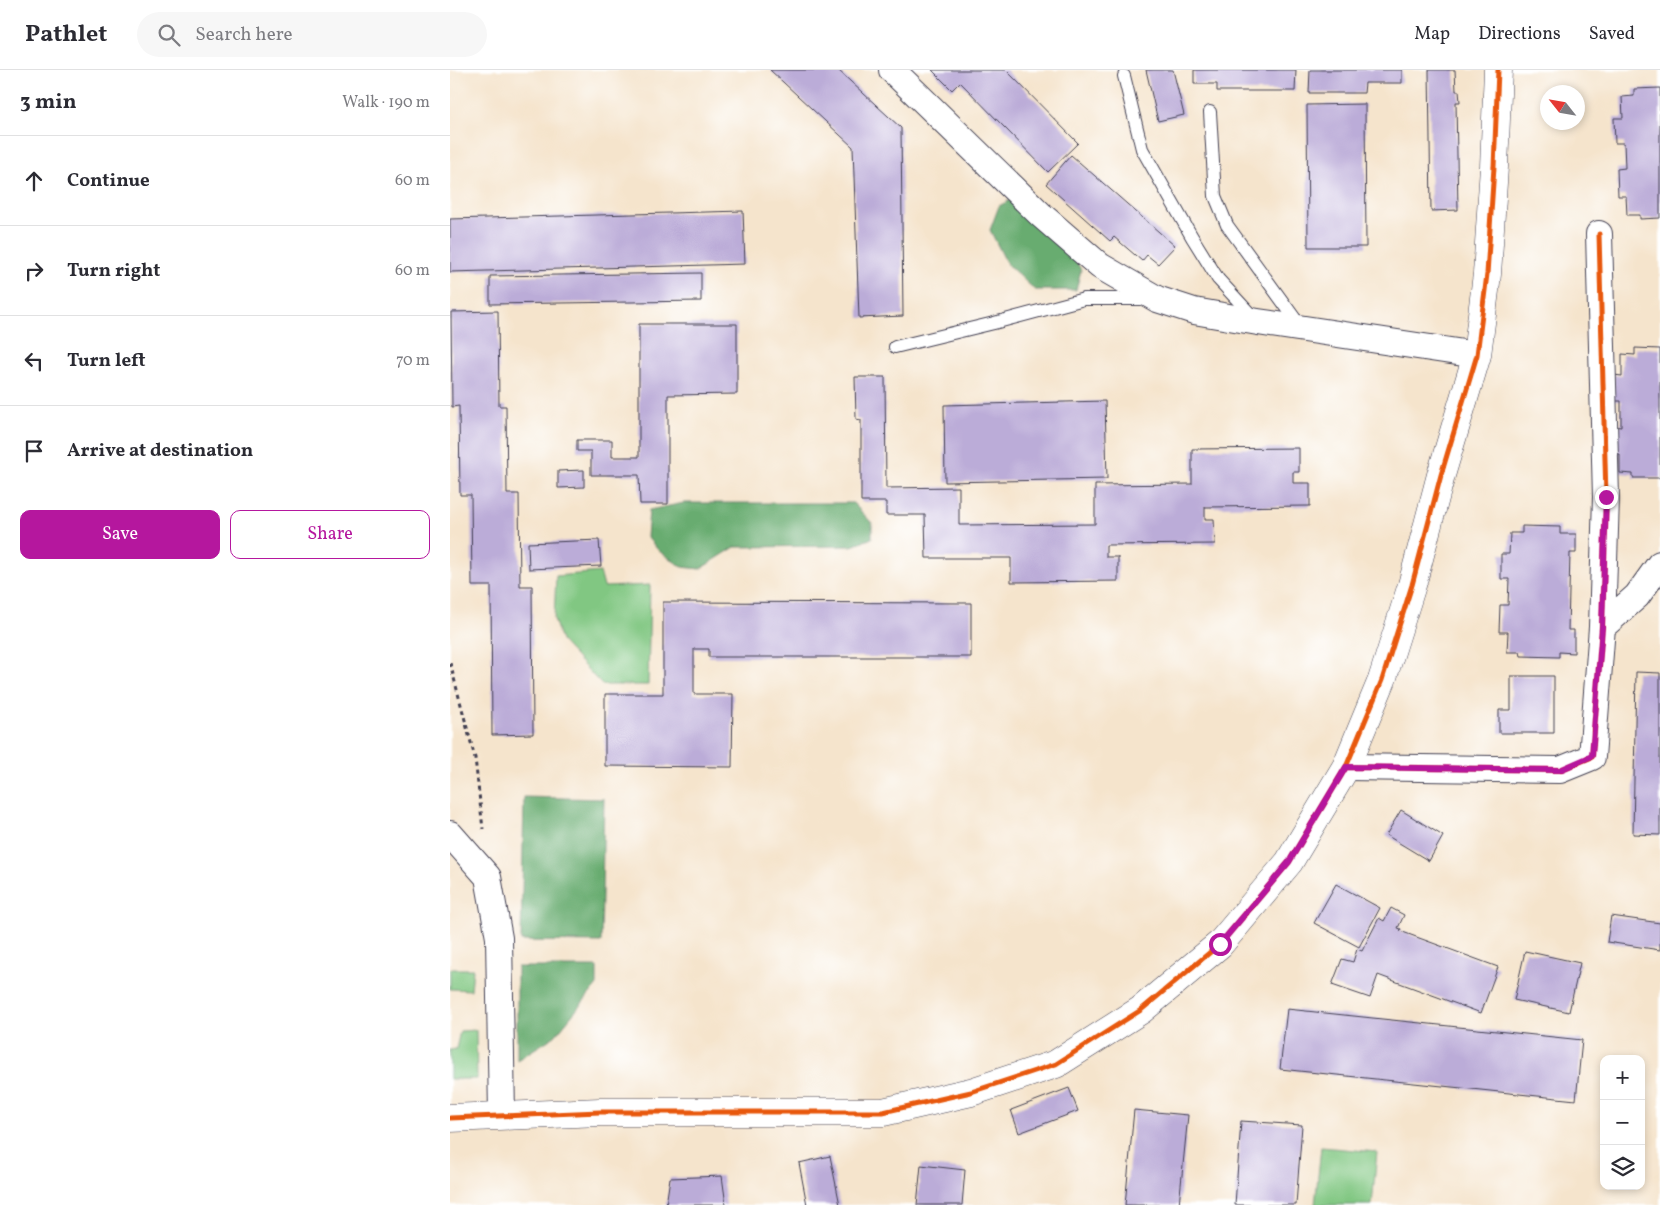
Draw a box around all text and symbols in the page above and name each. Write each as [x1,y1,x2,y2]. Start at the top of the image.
search box [137,12,487,57]
text: Pathlet [25,18,107,52]
icon: search [155,21,183,49]
text: Search here [195,22,293,48]
text: Map [1414,22,1450,47]
text: Directions [1478,22,1561,47]
text: Saved [1589,22,1635,47]
north arrow [1540,85,1585,130]
text: 3 min [20,88,76,117]
text: Walk · 190 m [342,92,430,114]
icon: ahead [20,167,48,195]
text: Continue [67,168,150,194]
text: 60 m [395,170,430,192]
icon: right [20,257,48,285]
text: Turn right [67,258,160,284]
text: 60 m [395,260,430,282]
icon: left [20,347,48,375]
text: Turn left [67,348,146,374]
text: 70 m [396,350,430,372]
icon: arrive [20,437,48,465]
text: Arrive at destination [67,438,253,464]
route end [1595,486,1618,509]
button: Save [20,510,220,559]
button: Share [230,510,430,559]
route start [1209,933,1232,956]
map controls [1600,1055,1645,1190]
button: + [1600,1055,1645,1100]
button: − [1600,1100,1645,1145]
button: layers [1600,1145,1645,1190]

